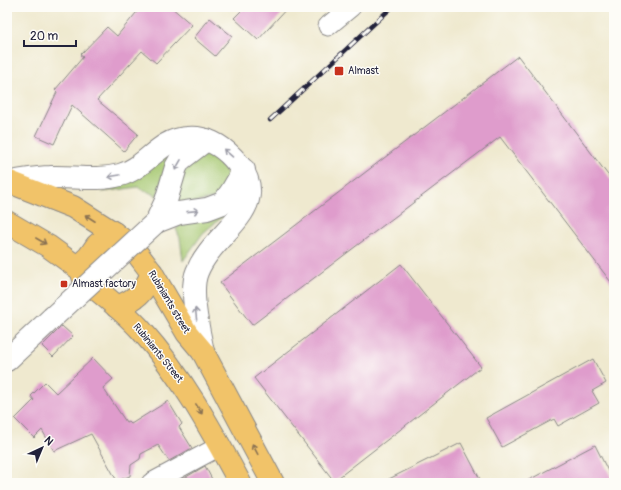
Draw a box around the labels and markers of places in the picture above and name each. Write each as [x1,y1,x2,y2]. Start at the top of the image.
marker: Almast [333,65,345,77]
place label: Almast [348,65,380,77]
place label: Almast factory [72,278,136,290]
marker: Almast factory [59,279,69,289]

